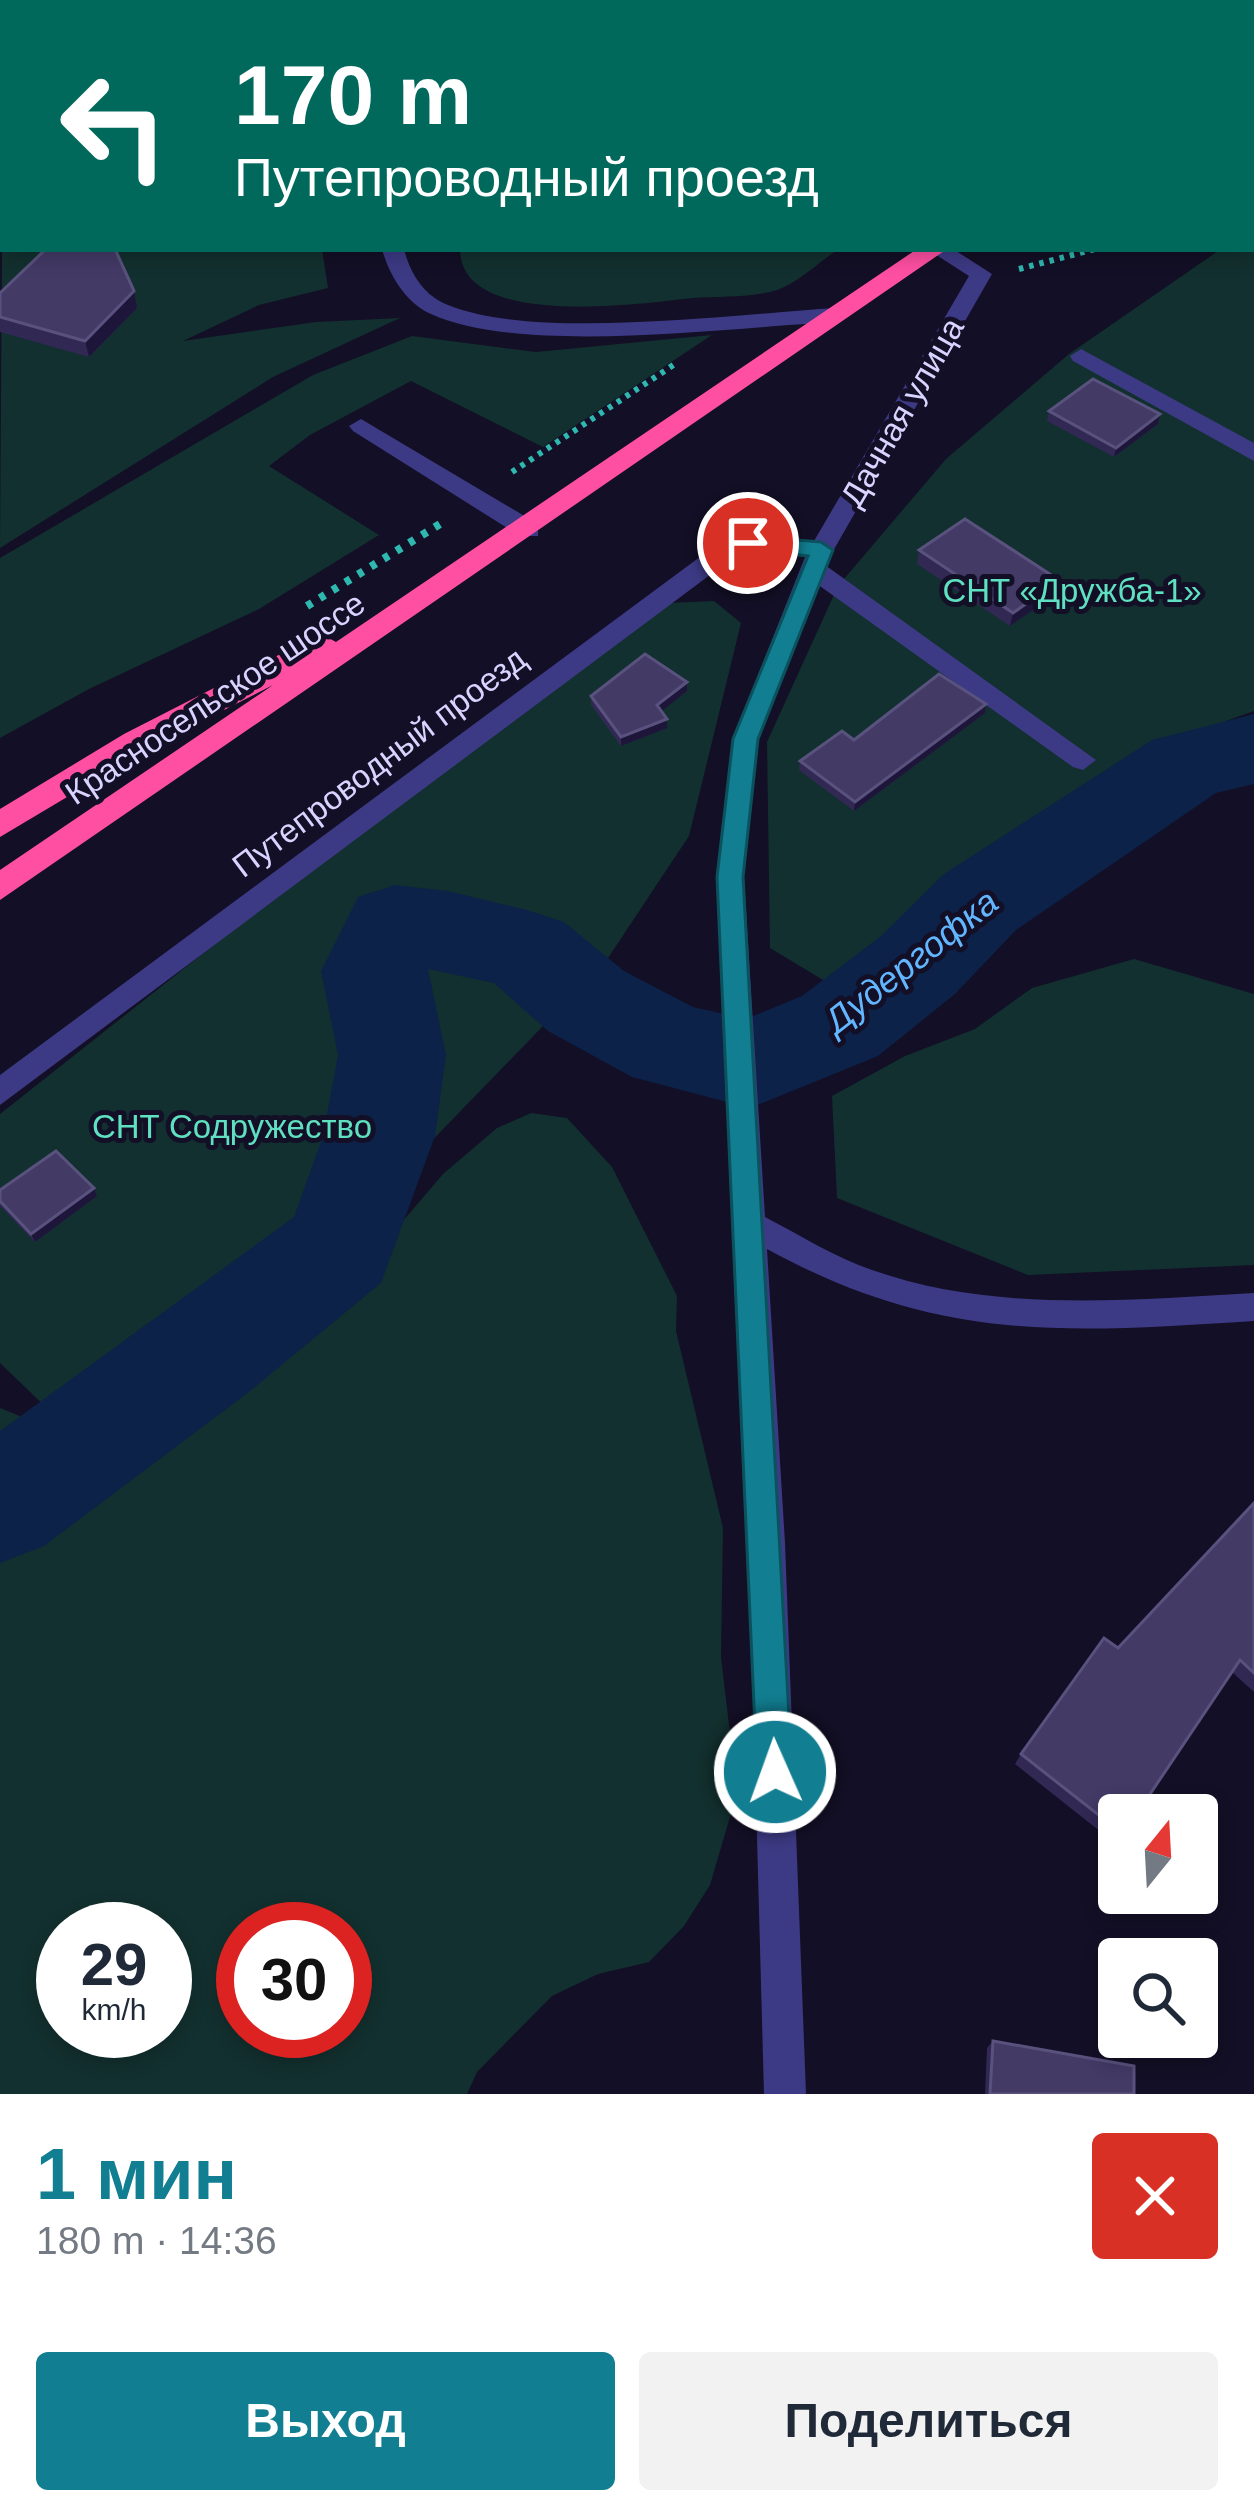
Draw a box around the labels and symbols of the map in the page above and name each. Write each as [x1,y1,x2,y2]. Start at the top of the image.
street label: Дачная улица [833,311,971,513]
pin [697,492,799,594]
park label: СНТ «Дружба-1» [942,572,1202,609]
street label: Красносельское шоссе [59,584,371,812]
street label: Путепроводный проезд [225,640,533,884]
water label: Дудергофка [813,881,1006,1044]
park label: СНТ Содружество [92,1108,372,1145]
position arrow [712,1709,838,1835]
north arrow [1098,1794,1218,1914]
speed limit sign: 30 [216,1902,372,2058]

